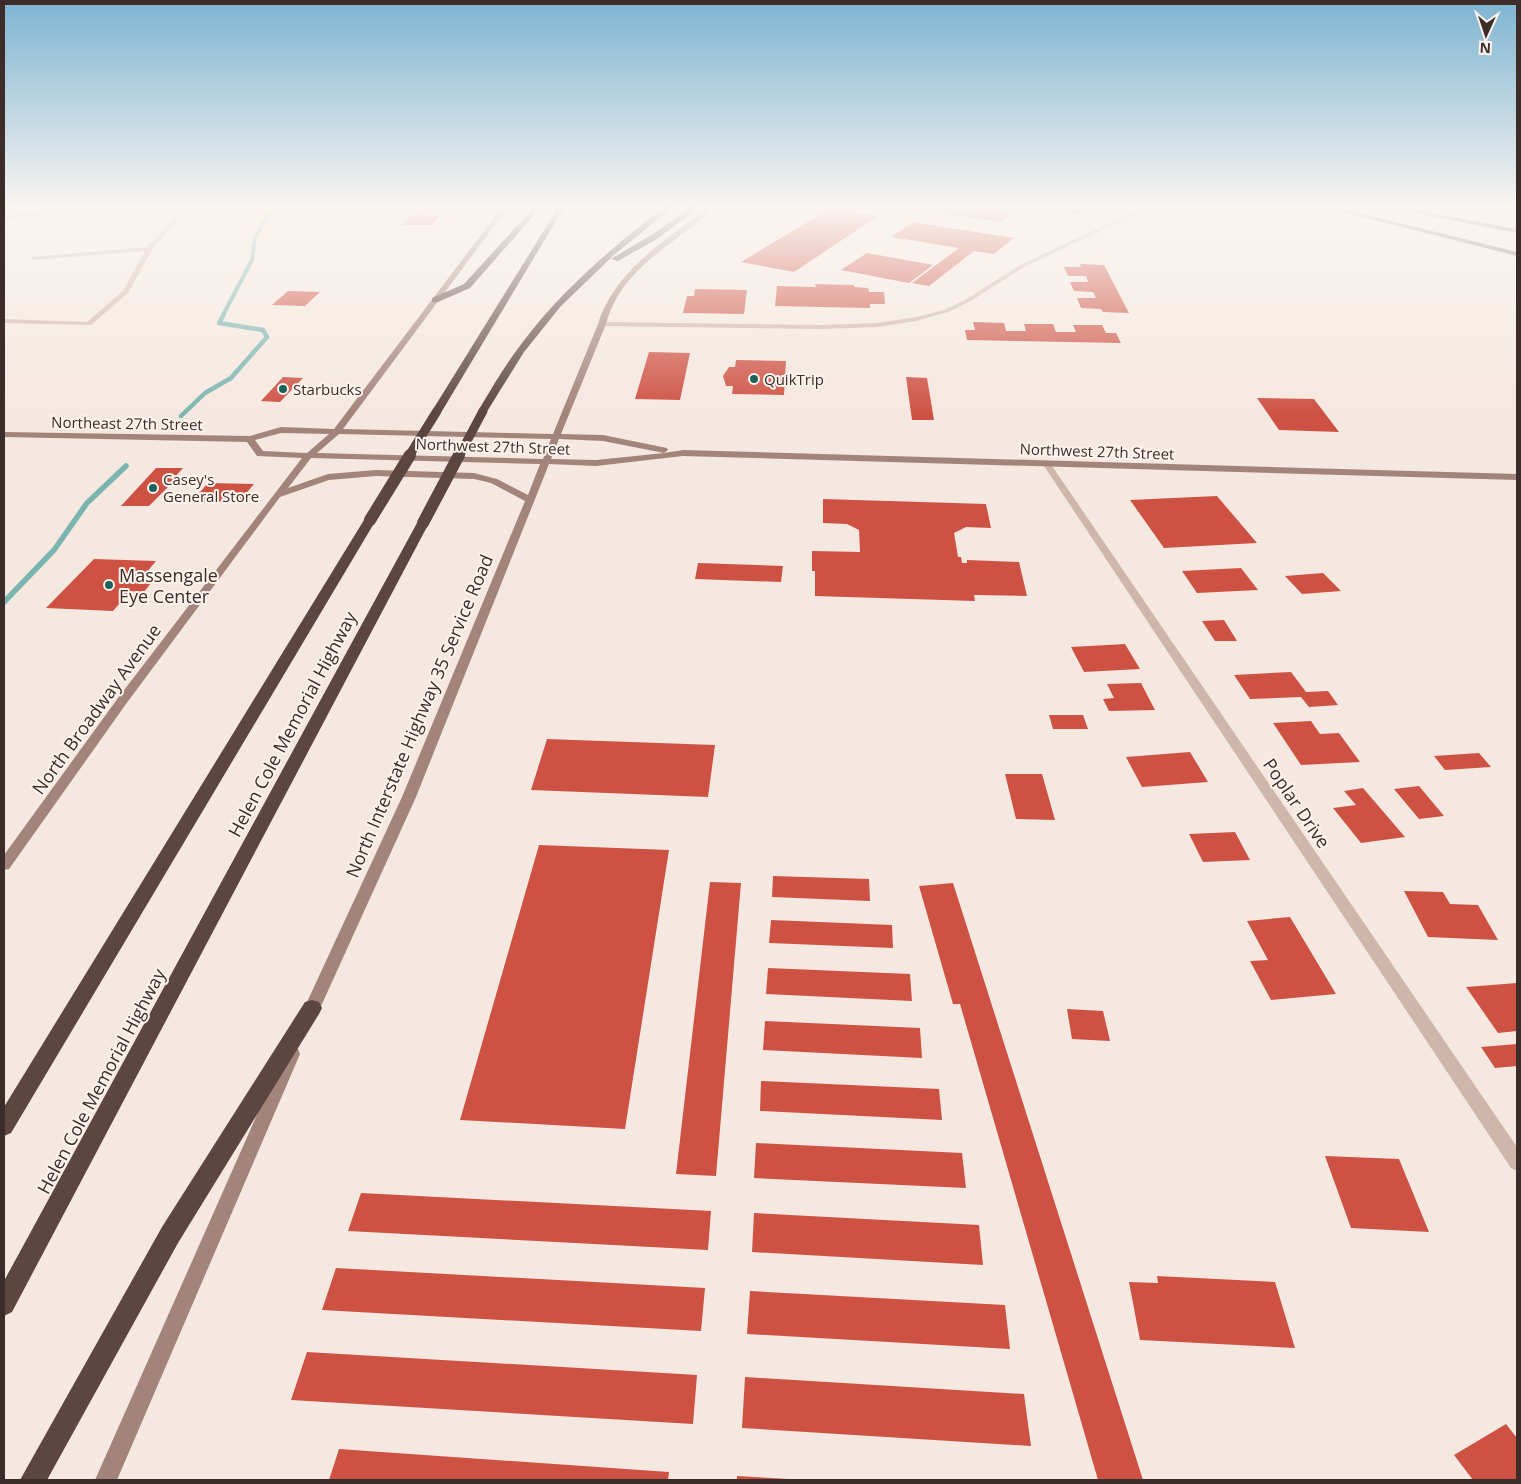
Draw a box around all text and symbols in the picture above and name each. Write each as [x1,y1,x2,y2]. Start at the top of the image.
north arrow [1461,10,1511,60]
text: N [1479,39,1491,58]
place label: QuikTrip [764,369,824,389]
marker: QuikTrip [748,373,760,385]
place label: Starbucks [293,379,362,399]
marker: Starbucks [277,383,289,395]
street label: Northeast 27th Street [51,412,203,434]
street label: Northwest 27th Street [415,433,571,459]
street label: Northwest 27th Street [1019,438,1175,464]
place label: Casey's General Store [163,469,259,506]
marker: Casey's General Store [147,482,159,494]
street label: North Interstate Highway 35 Service Road [340,551,498,881]
place label: Massengale Eye Center [119,563,218,608]
marker: Massengale Eye Center [103,579,115,591]
street label: Helen Cole Memorial Highway [222,606,362,841]
street label: North Broadway Avenue [26,619,166,799]
street label: Poplar Drive [1258,753,1336,853]
street label: Helen Cole Memorial Highway [31,963,171,1198]

